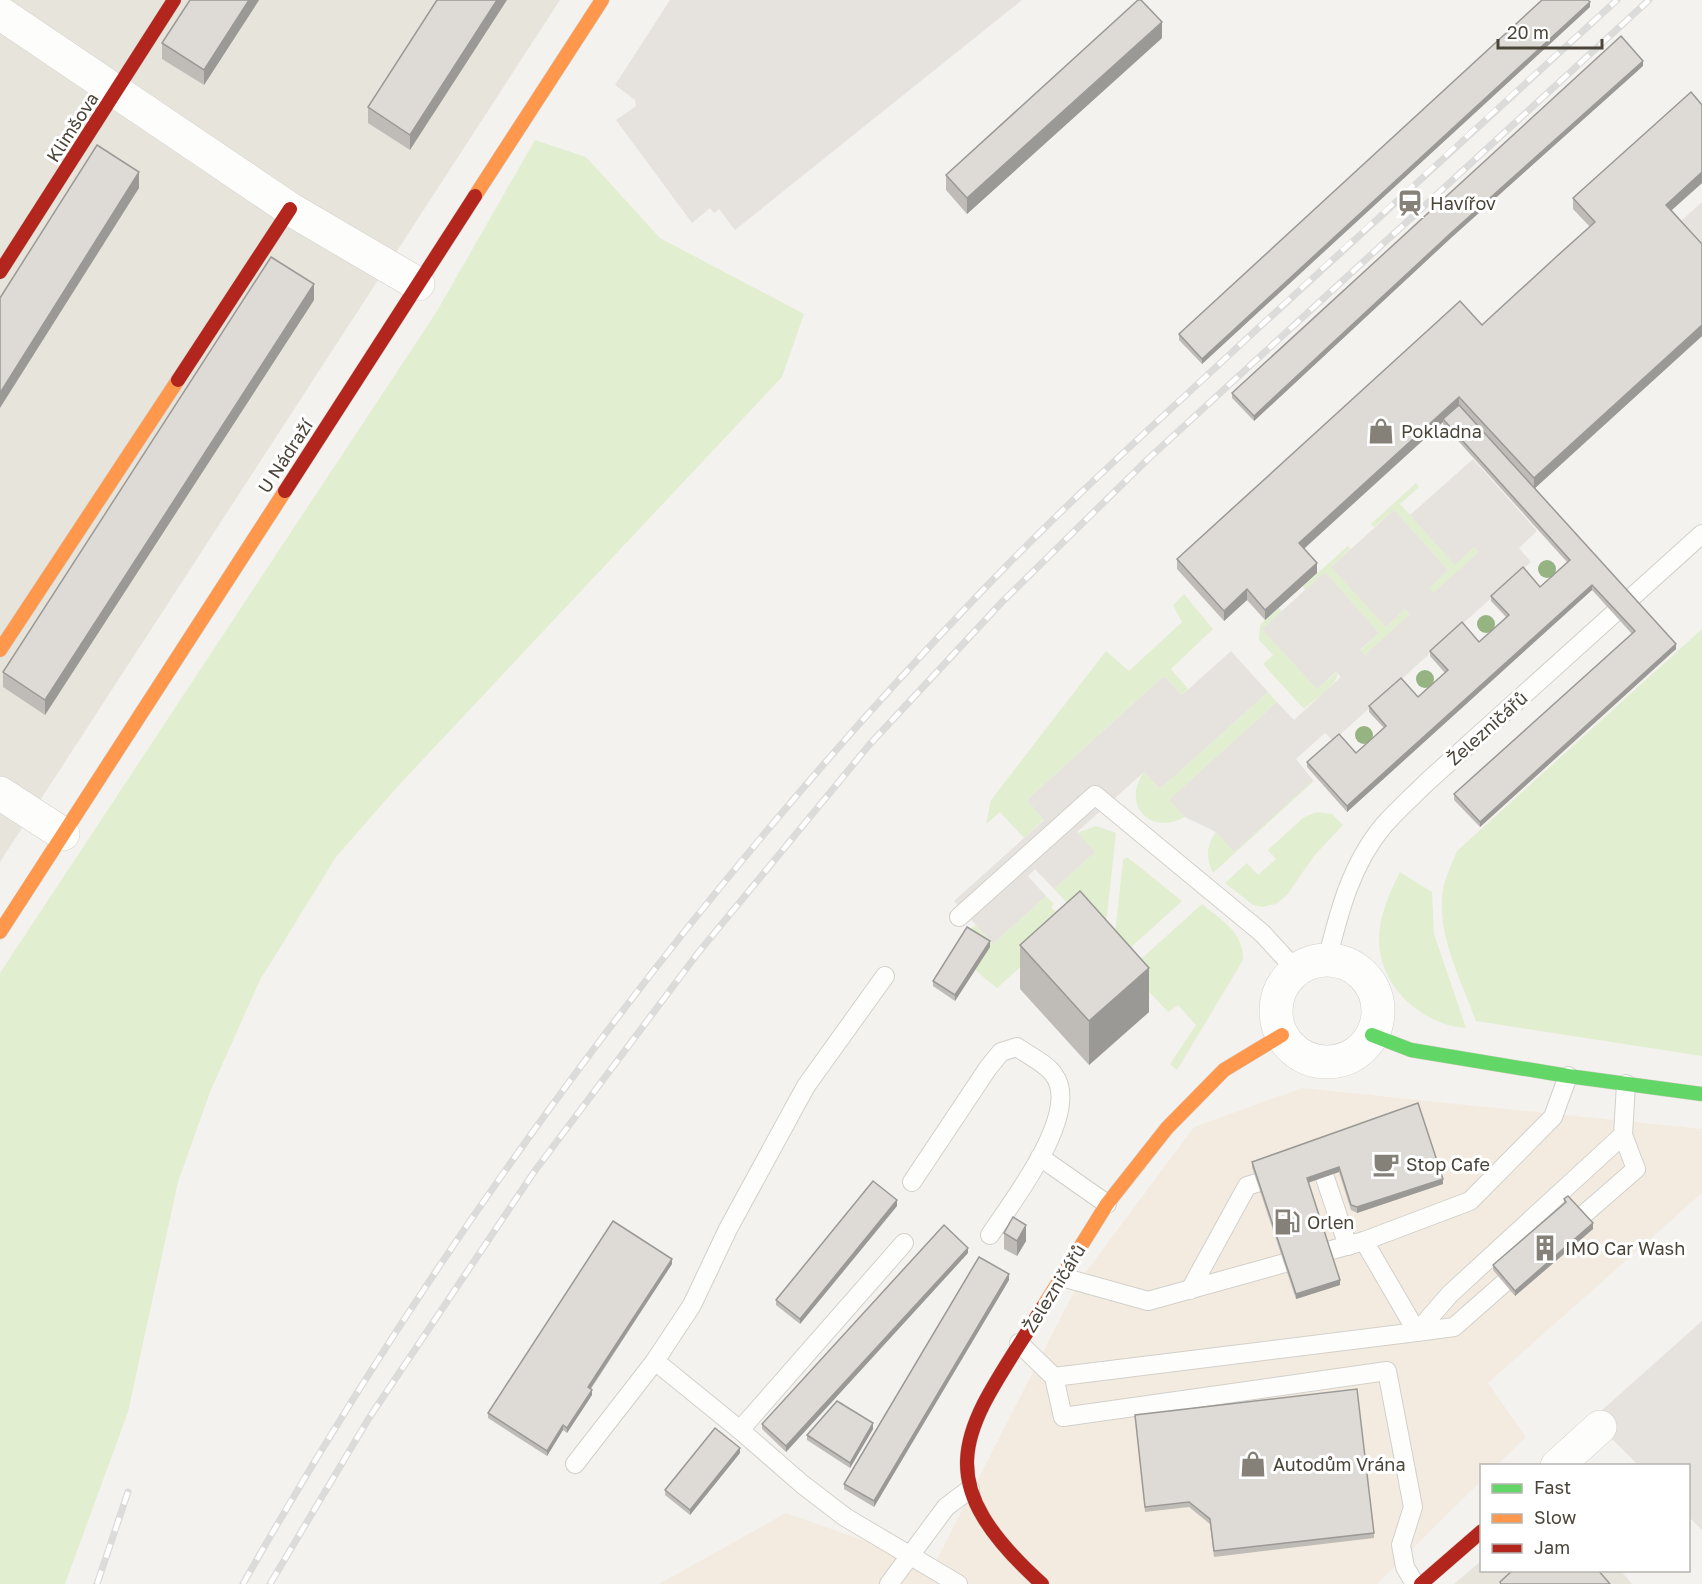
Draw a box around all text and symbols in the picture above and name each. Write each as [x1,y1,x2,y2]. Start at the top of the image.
scale bar [1498,12,1602,50]
text: 20 m [1507,21,1549,43]
street label: Klimšova [41,88,103,166]
station icon: Havířov [1395,188,1425,218]
place label: Havířov [1430,192,1496,214]
street label: U Nádraží [253,414,318,497]
shop icon: Pokladna [1366,416,1396,446]
place label: Pokladna [1401,420,1482,442]
street label: Železničářů [1443,686,1531,770]
cafe icon: Stop Cafe [1371,1149,1401,1179]
place label: Stop Cafe [1406,1153,1490,1175]
fuel station icon: Orlen [1272,1207,1302,1237]
place label: Orlen [1307,1211,1354,1233]
building icon: IMO Car Wash [1530,1233,1560,1263]
place label: IMO Car Wash [1565,1237,1685,1259]
street label: Železničářů [1018,1240,1090,1336]
shop icon: Autodům Vrána [1238,1449,1268,1479]
place label: Autodům Vrána [1273,1453,1406,1475]
legend [1480,1464,1690,1572]
text: Fast [1534,1476,1571,1498]
text: Slow [1534,1506,1577,1528]
text: Jam [1534,1536,1570,1558]

